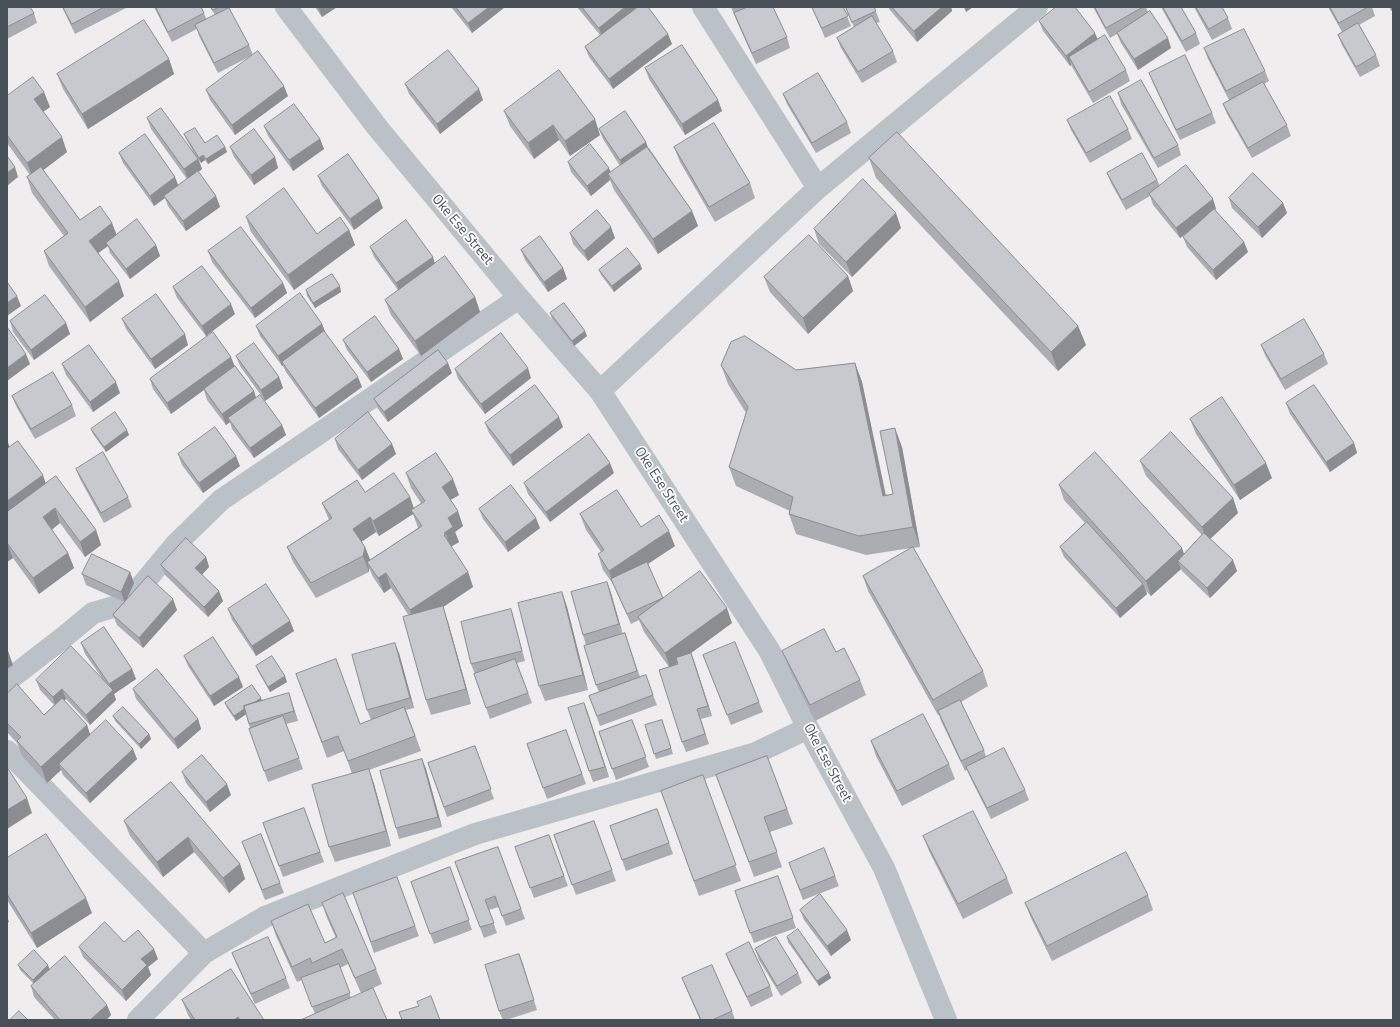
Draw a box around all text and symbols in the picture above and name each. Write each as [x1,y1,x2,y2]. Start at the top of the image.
street label: Oke Ese Street [428,192,496,268]
street label: Oke Ese Street [630,444,692,526]
street label: Oke Ese Street [799,721,855,805]

